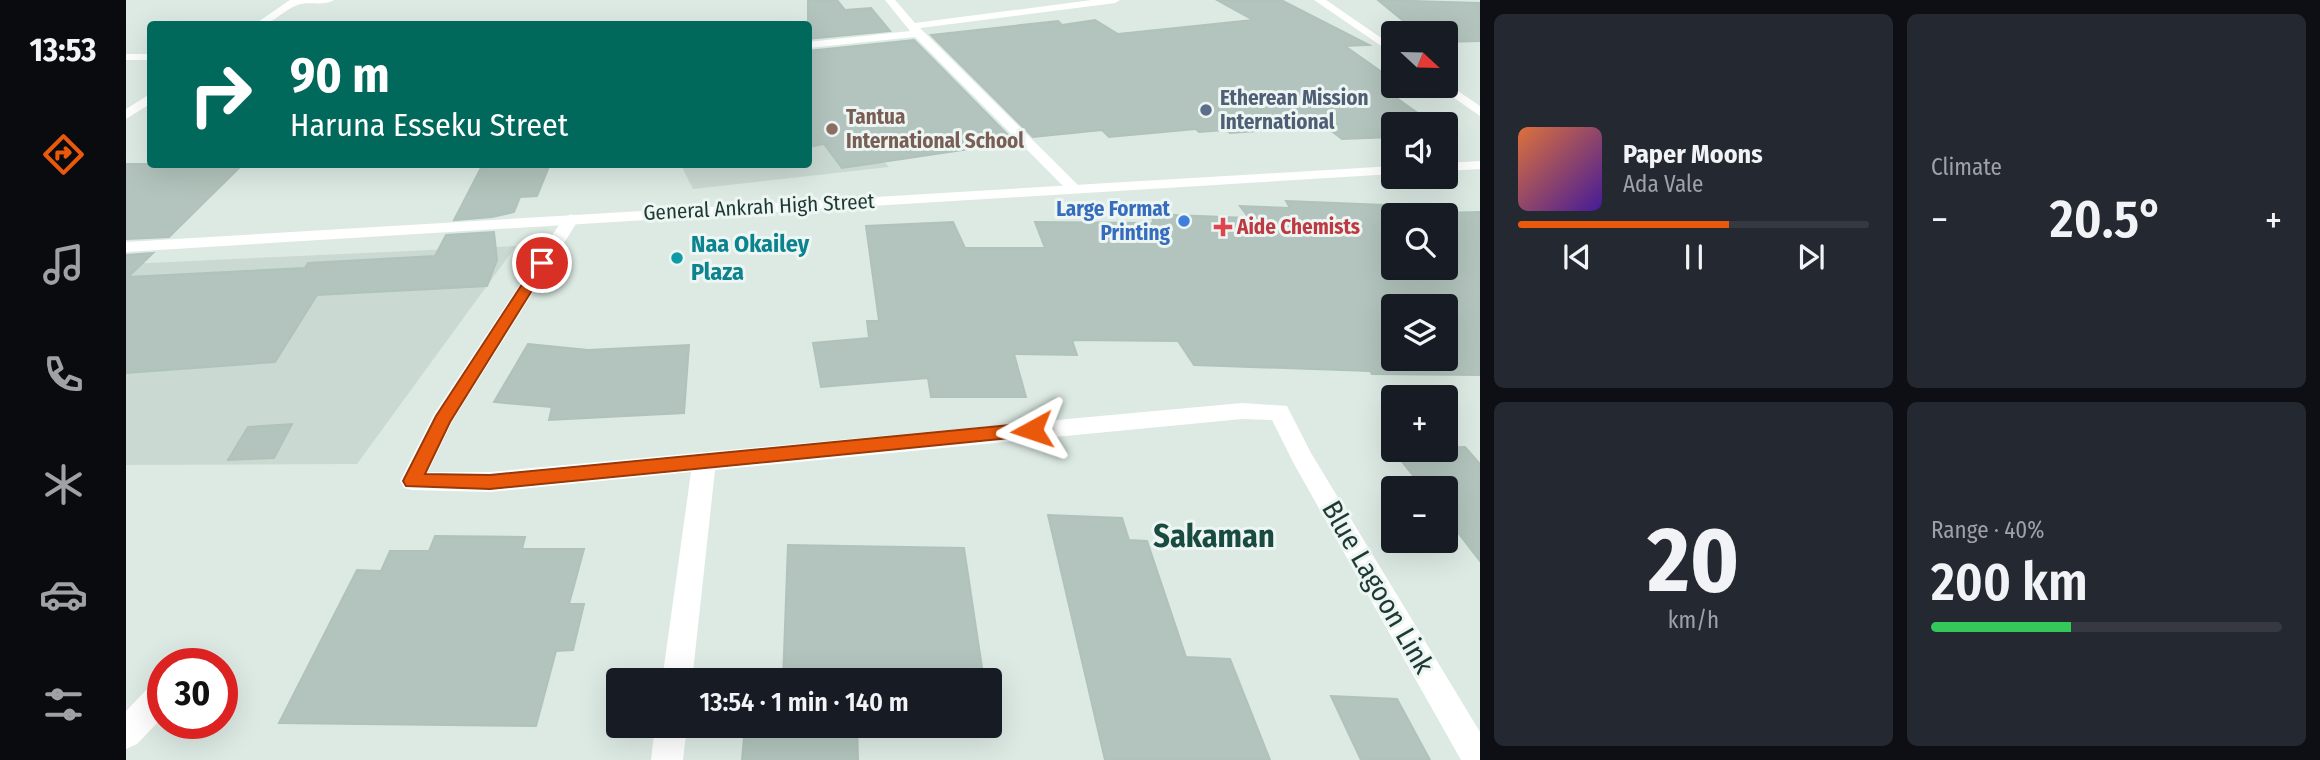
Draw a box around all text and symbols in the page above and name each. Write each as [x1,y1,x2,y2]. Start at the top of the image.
north arrow [1381,21,1458,98]
map controls [1381,21,1458,553]
text: 13:53 [30,31,96,69]
text: 90 m [290,46,390,105]
icon: right [175,49,266,140]
place label: Etherean Mission International [1220,85,1368,135]
marker: Etherean Mission International [1198,102,1214,118]
place label: Tantua International School [846,104,1024,154]
text: Haruna Esseku Street [290,106,568,144]
button: sound [1381,112,1458,189]
marker: Tantua International School [824,121,840,137]
icon: directions [39,130,88,179]
text: Paper Moons [1623,139,1763,170]
text: Climate [1931,153,2002,181]
text: Ada Vale [1623,170,1703,198]
street label: General Ankrah High Street [643,188,875,226]
text: 20.5° [2050,188,2163,251]
place label: Large Format Printing [1056,196,1171,246]
text: − [1931,197,1948,243]
text: + [2265,197,2282,243]
button: search [1381,203,1458,280]
marker: Large Format Printing [1176,213,1192,229]
place label: Aide Chemists [1236,214,1360,240]
marker: Aide Chemists [1215,219,1231,235]
place label: Naa Okailey Plaza [691,230,810,286]
pin [512,233,572,293]
icon: previous [1558,238,1596,276]
icon: pause [1675,238,1713,276]
icon: next [1792,238,1830,276]
icon: music [39,240,88,289]
icon: arrive [523,244,561,282]
marker: Naa Okailey Plaza [669,250,685,266]
button: layers [1381,294,1458,371]
icon: phone [39,350,88,399]
button: + [1381,385,1458,462]
position arrow [995,393,1069,467]
icon: climate [39,460,88,509]
button: − [1381,476,1458,553]
street label: Blue Lagoon Link [1315,495,1441,680]
text: 20 [1648,506,1739,615]
text: Range · 40% [1931,516,2045,544]
district label: Sakaman [1153,517,1275,555]
text: 200 km [1931,551,2088,614]
icon: car [39,570,88,619]
text: km/h [1668,606,1719,634]
speed limit sign: 30 [147,648,238,739]
icon: filters [39,680,88,729]
text: 13:54 · 1 min · 140 m [699,687,909,718]

